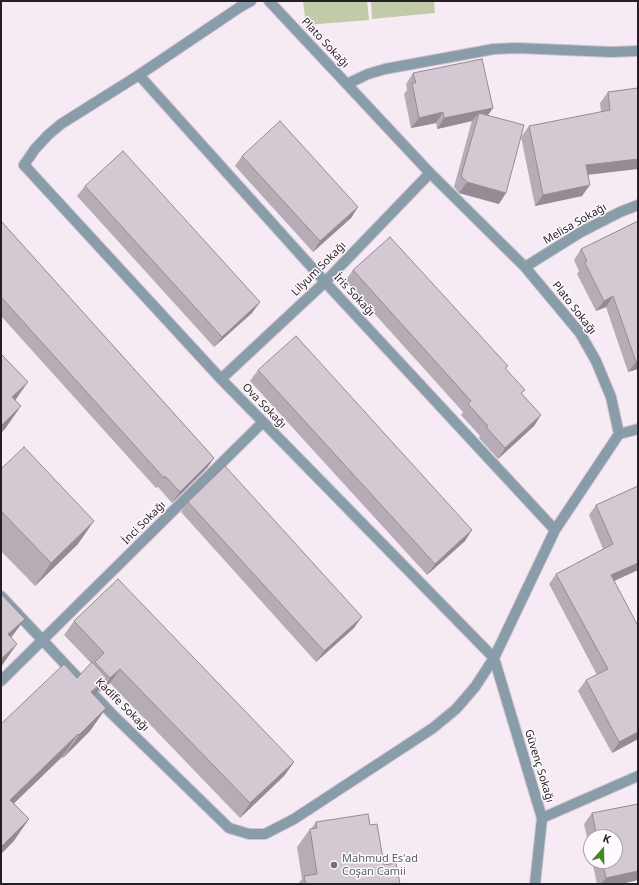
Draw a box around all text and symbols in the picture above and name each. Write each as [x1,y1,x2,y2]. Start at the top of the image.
street label: Plato Sokağı [299,15,351,71]
street label: Melisa Sokağı [541,201,609,247]
street label: Lilyum Sokağı [289,239,349,299]
street label: İris Sokağı [331,271,377,319]
street label: Plato Sokağı [549,279,599,337]
street label: Ova Sokağı [239,381,289,431]
street label: İnci Sokağı [120,499,168,547]
street label: Kadife Sokağı [93,676,151,734]
street label: Güvenç Sokağı [522,728,556,804]
north arrow [583,829,623,869]
text: K [601,830,613,846]
place label: Mahmud Es'ad Coşan Camii [342,852,418,878]
marker: Mahmud Es'ad Coşan Camii [329,860,339,870]

